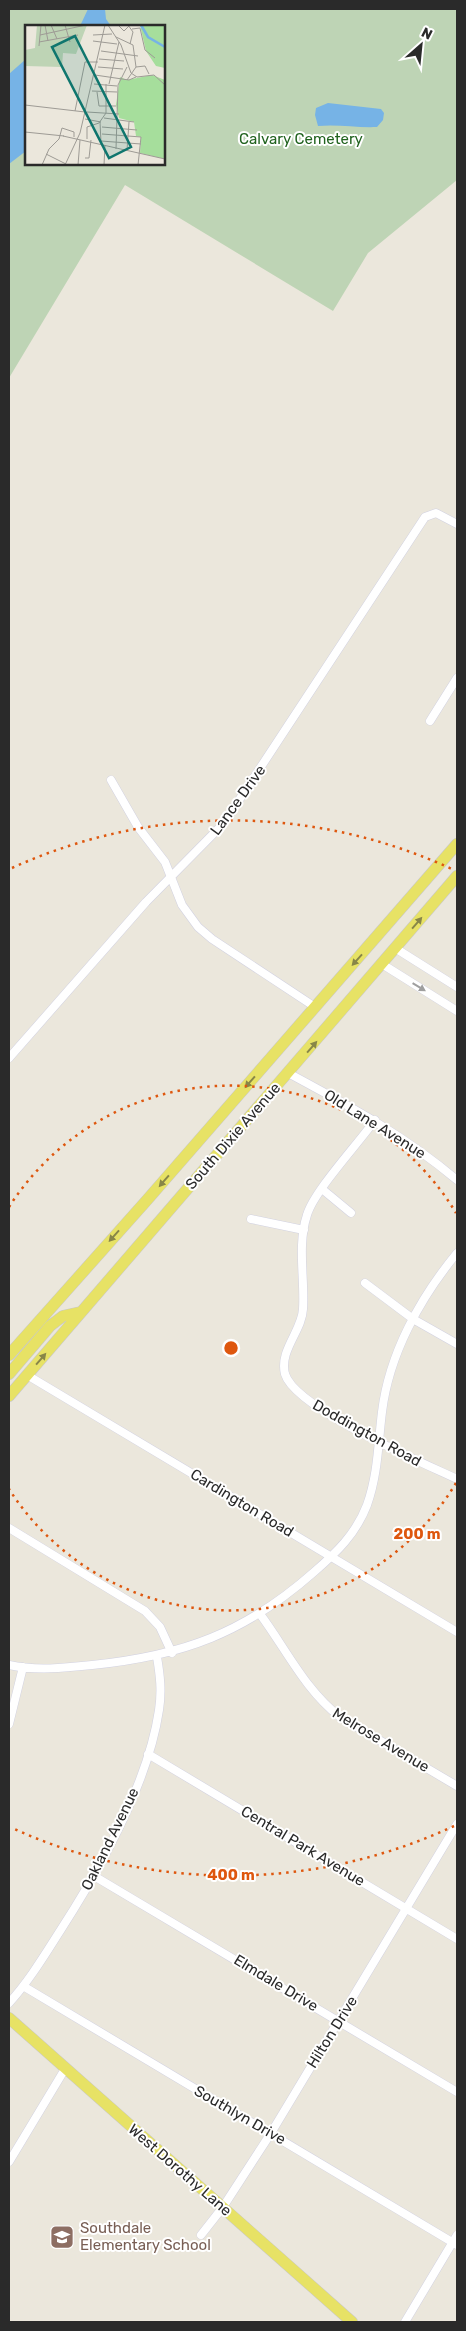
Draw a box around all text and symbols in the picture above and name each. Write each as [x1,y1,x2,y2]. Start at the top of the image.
north arrow [396,20,446,70]
text: N [418,24,435,44]
inset map [25,25,165,165]
park label: Calvary Cemetery [239,130,363,148]
street label: Lance Drive [207,761,269,839]
one-way arrow [411,917,423,929]
one-way arrow [351,953,363,965]
one-way arrow [413,983,426,992]
one-way arrow [306,1041,318,1053]
one-way arrow [244,1076,256,1088]
street label: South Dixie Avenue [182,1079,284,1193]
street label: Old Lane Avenue [321,1086,429,1162]
one-way arrow [158,1174,169,1187]
one-way arrow [108,1230,120,1242]
centre of rings [222,1339,240,1357]
one-way arrow [35,1352,46,1365]
street label: Doddington Road [310,1396,424,1470]
street label: Cardington Road [187,1465,297,1541]
text: 200 m [393,1525,441,1543]
street label: Melrose Avenue [329,1704,433,1776]
street label: Oakland Avenue [77,1785,143,1893]
street label: Central Park Avenue [238,1802,368,1890]
text: 400 m [207,1866,255,1884]
street label: Elmdale Drive [231,1951,321,2015]
street label: Hilton Drive [303,1993,361,2071]
street label: Southlyn Drive [191,2082,289,2148]
street label: West Dorothy Lane [125,2120,235,2220]
place label: Southdale Elementary School [80,2219,211,2254]
school or university icon: Southdale Elementary School [49,2224,75,2250]

